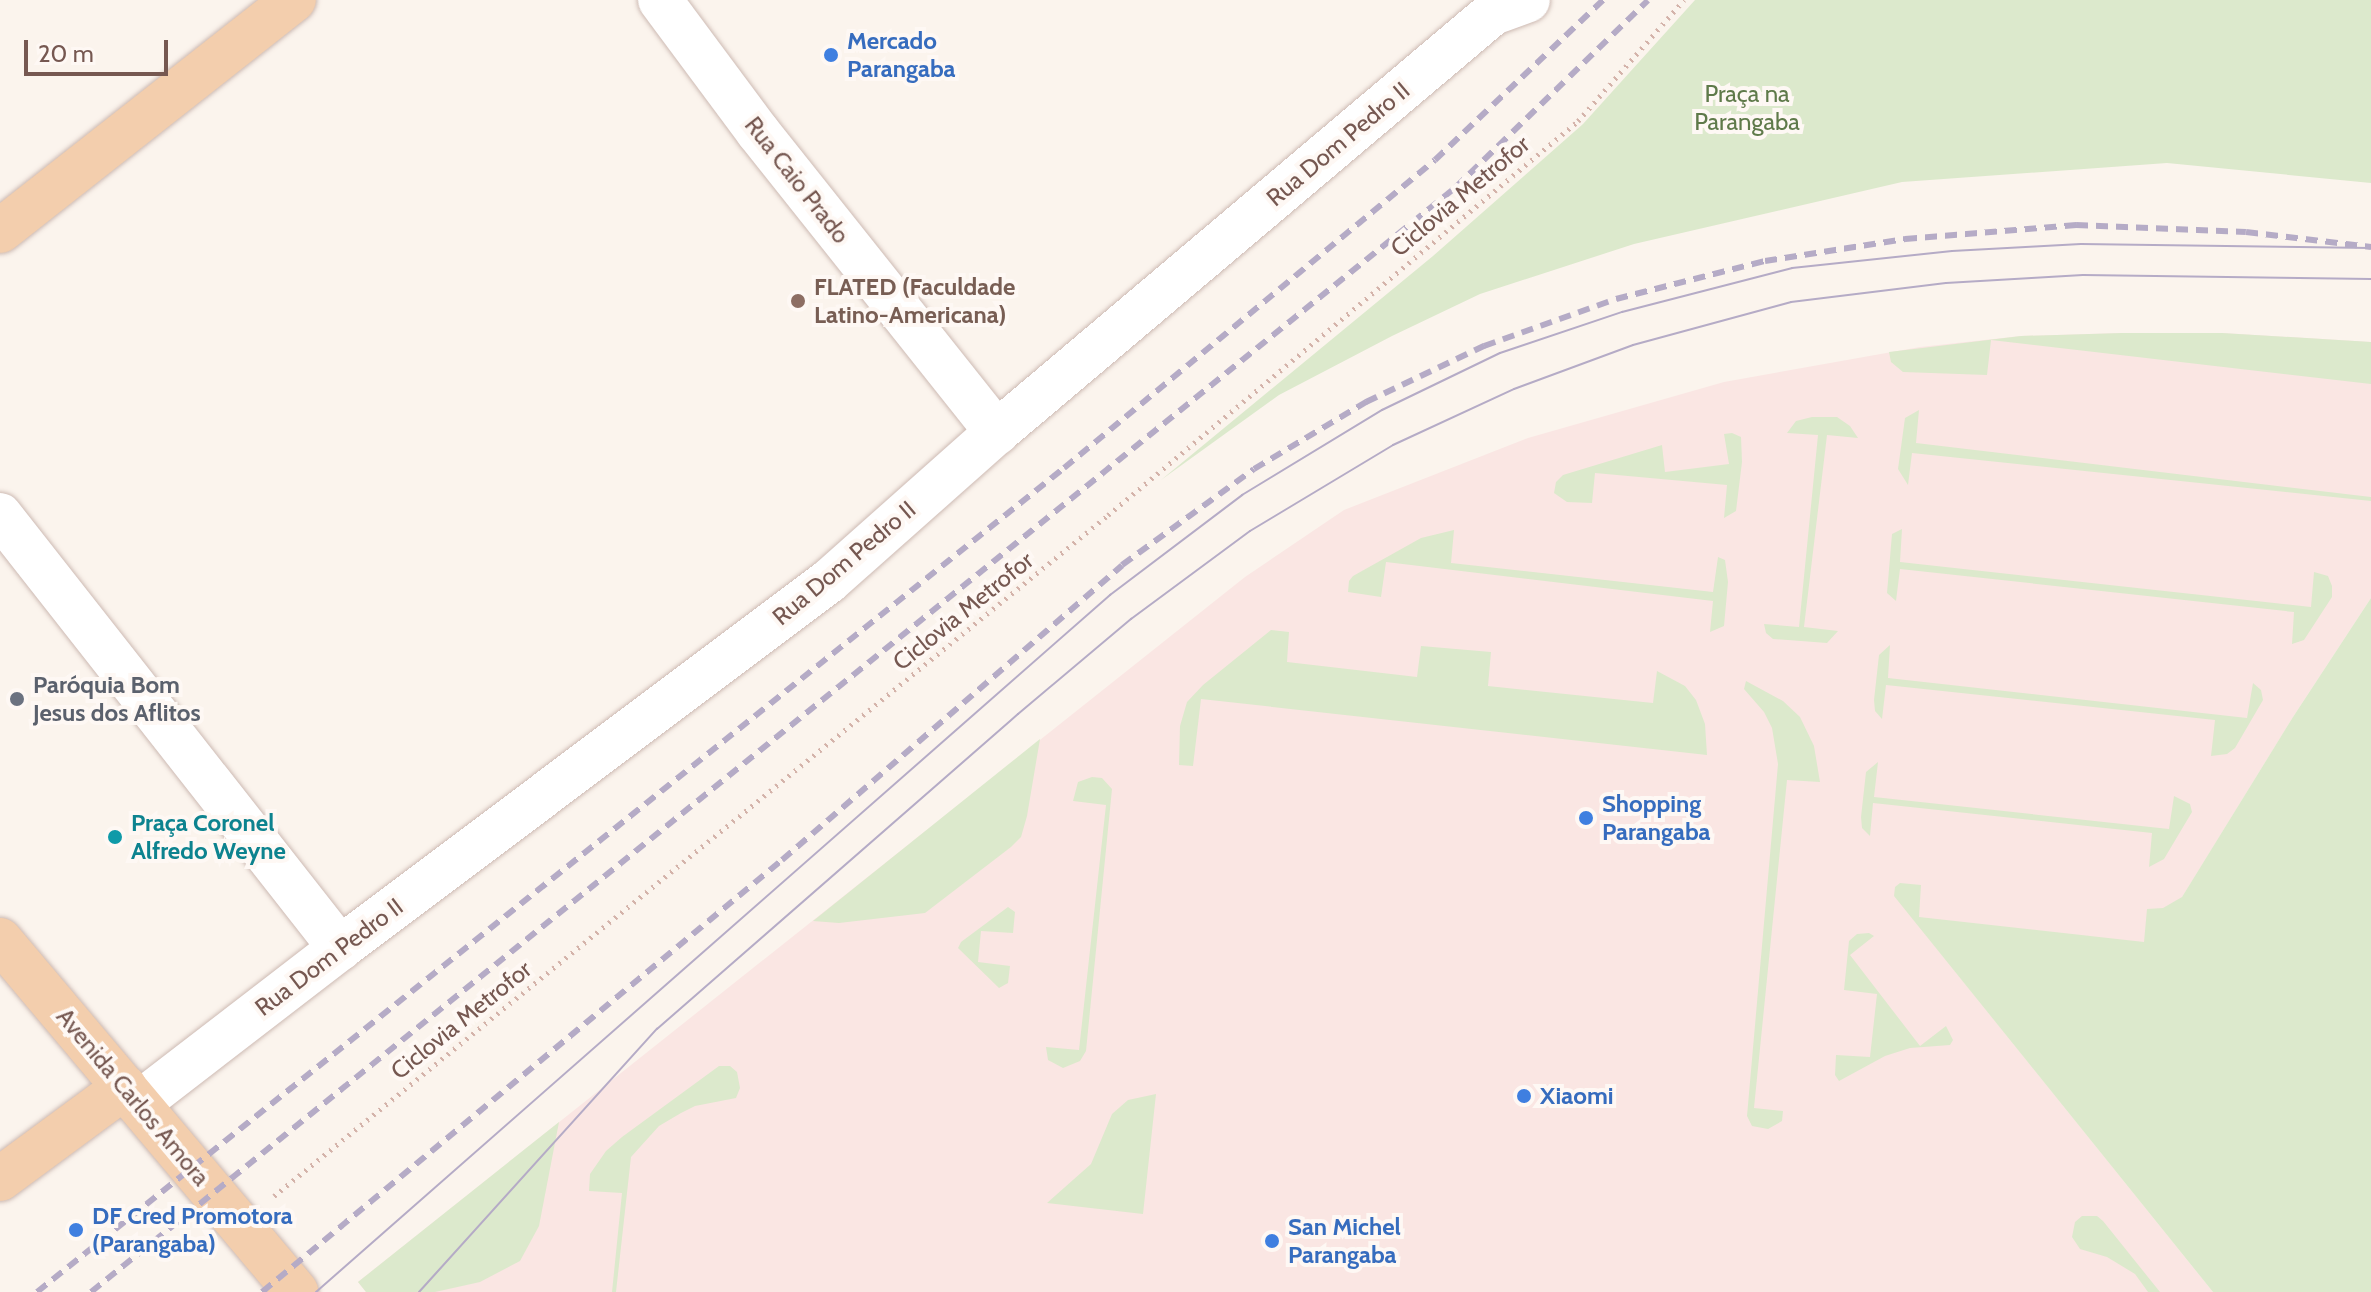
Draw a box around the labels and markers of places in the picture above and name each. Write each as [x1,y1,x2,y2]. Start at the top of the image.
place label: Mercado Parangaba [847,27,956,83]
marker: Mercado Parangaba [822,46,840,64]
place label: FLATED (Faculdade Latino-Americana) [814,273,1015,329]
marker: FLATED (Faculdade Latino-Americana) [789,292,807,310]
place label: Paróquia Bom Jesus dos Aflitos [33,671,201,727]
marker: Paróquia Bom Jesus dos Aflitos [8,690,26,708]
place label: Shopping Parangaba [1602,790,1711,846]
place label: Praça Coronel Alfredo Weyne [131,809,286,865]
marker: Shopping Parangaba [1577,809,1595,827]
marker: Praça Coronel Alfredo Weyne [106,828,124,846]
place label: Xiaomi [1540,1082,1614,1110]
marker: Xiaomi [1515,1087,1533,1105]
place label: DF Cred Promotora (Parangaba) [92,1202,293,1258]
place label: San Michel Parangaba [1288,1213,1401,1269]
marker: DF Cred Promotora (Parangaba) [67,1221,85,1239]
marker: San Michel Parangaba [1263,1232,1281,1250]

